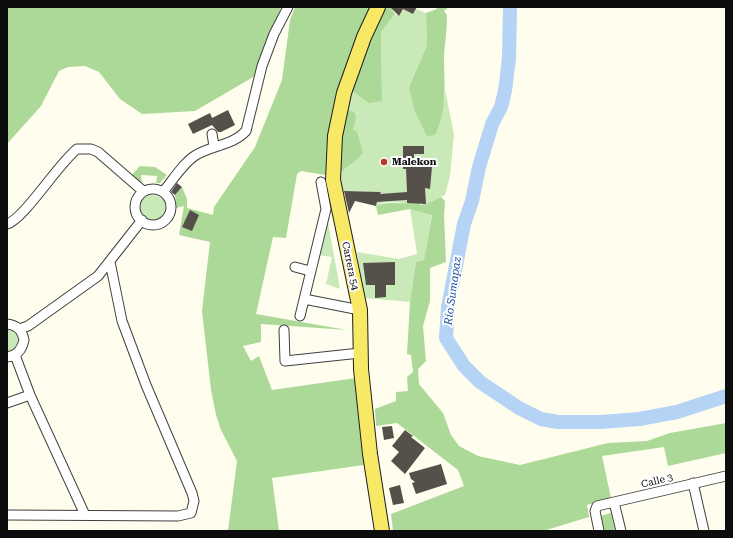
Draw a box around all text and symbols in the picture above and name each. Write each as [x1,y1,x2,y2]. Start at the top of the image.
place label: Malekon [392,156,436,168]
marker: Malekon [379,157,389,167]
street label: Carrera 54 [339,241,361,291]
water label: Río Sumapaz [442,256,464,326]
street label: Calle 3 [640,471,674,491]

